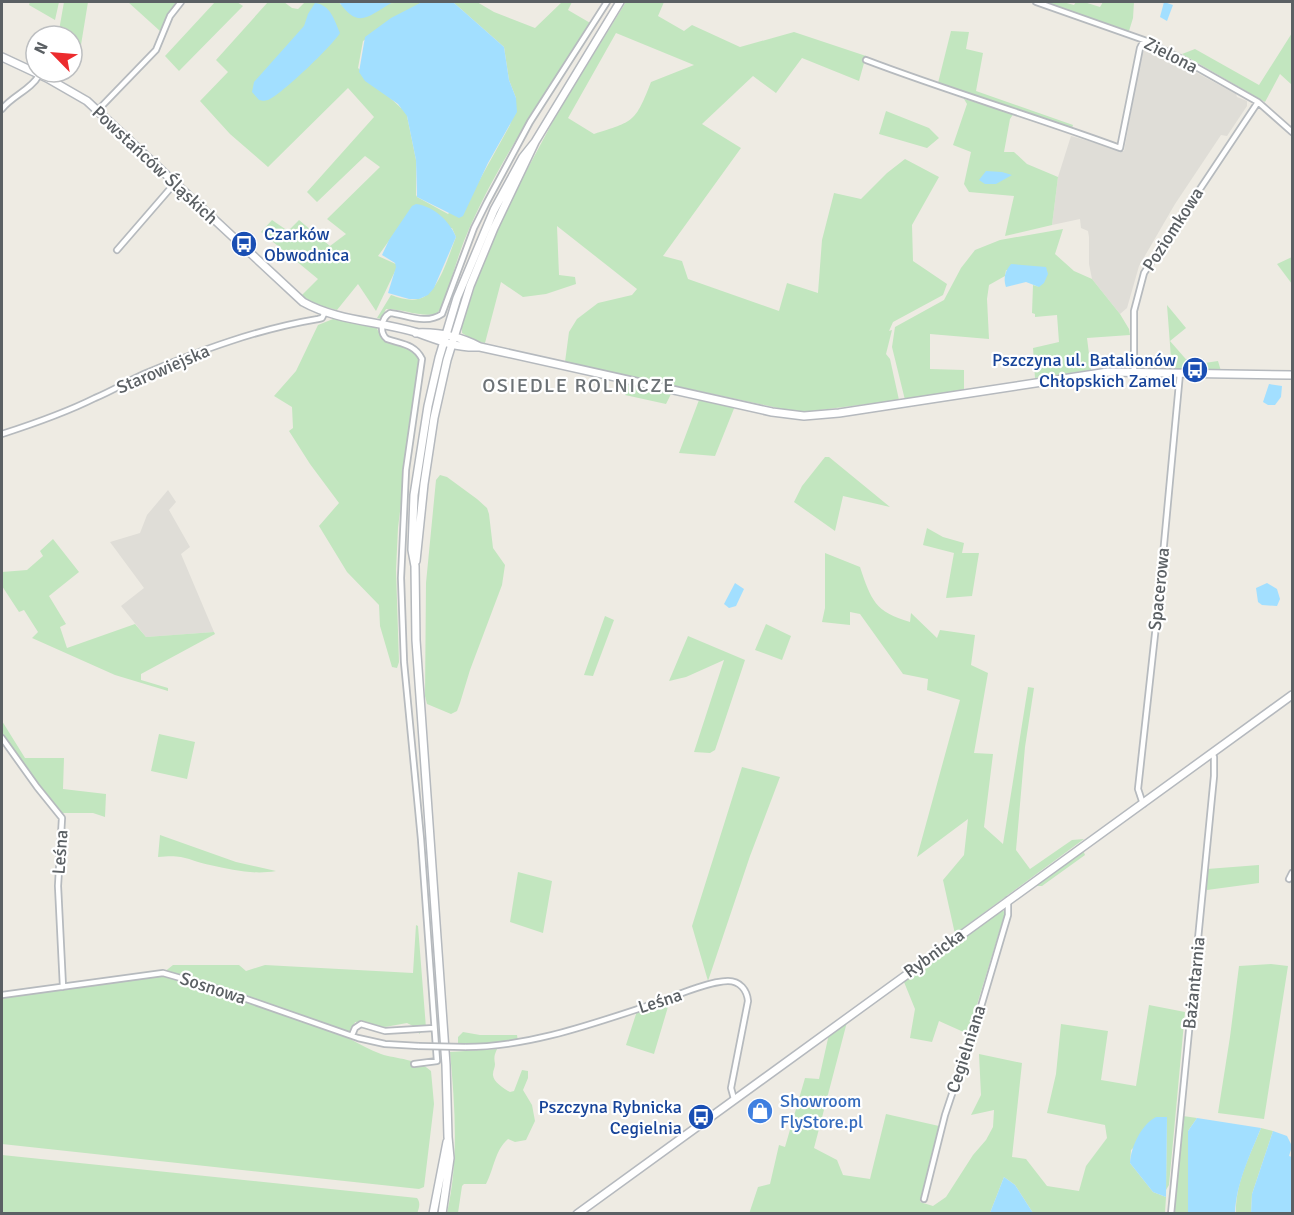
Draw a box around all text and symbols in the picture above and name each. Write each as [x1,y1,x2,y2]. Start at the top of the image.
north arrow [24,24,84,84]
street label: Zielona [1140,32,1202,78]
text: N [30,39,53,57]
street label: Powstańców Śląskich [88,101,222,229]
street label: Poziomkowa [1138,183,1208,275]
place label: Czarków Obwodnica [264,223,349,266]
bus stop icon: Czarków Obwodnica [229,229,259,259]
street label: Starowiejska [113,340,213,398]
place label: Pszczyna ul. Batalionów Chłopskich Zamel [992,349,1176,392]
bus stop icon: Pszczyna ul. Batalionów Chłopskich Zamel [1180,355,1210,385]
district label: OSIEDLE ROLNICZE [482,373,676,398]
street label: Spacerowa [1144,546,1174,632]
street label: Leśna [47,829,73,875]
street label: Rybnicka [899,924,969,982]
street label: Bażantarnia [1178,936,1210,1030]
street label: Sosnowa [177,967,249,1009]
street label: Leśna [635,984,685,1018]
street label: Cegielniana [941,1002,991,1096]
place label: Showroom FlyStore.pl [780,1090,863,1133]
place label: Pszczyna Rybnicka Cegielnia [539,1096,682,1139]
shop icon: Showroom FlyStore.pl [745,1096,775,1126]
bus stop icon: Pszczyna Rybnicka Cegielnia [686,1102,716,1132]

